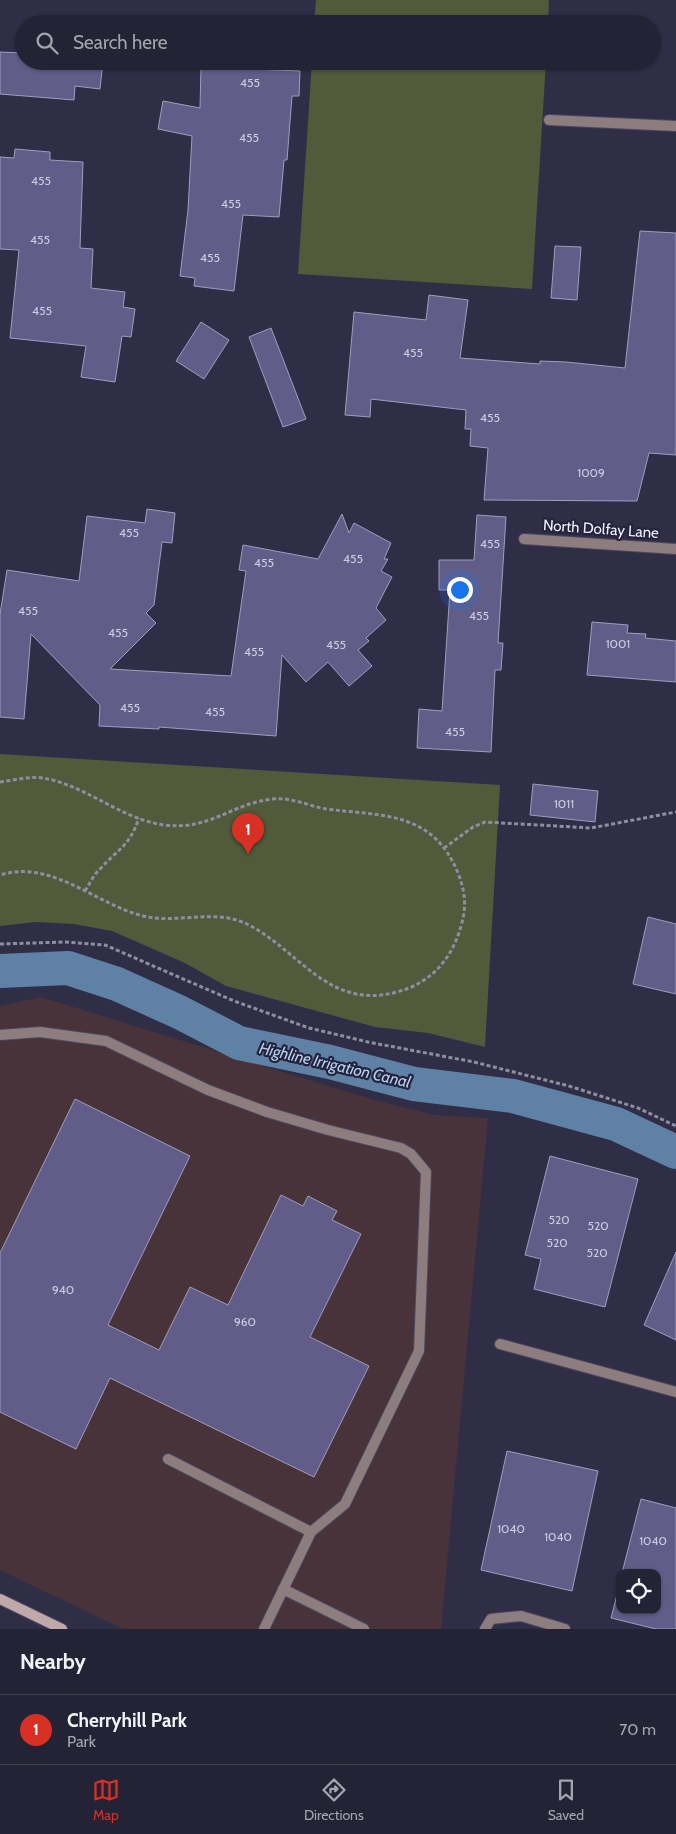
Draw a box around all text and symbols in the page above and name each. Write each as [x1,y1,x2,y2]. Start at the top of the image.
search box [15,15,661,70]
icon: search [33,29,61,57]
text: Search here [73,31,167,54]
house number: 455 [240,75,260,90]
house number: 455 [239,130,259,145]
house number: 455 [31,173,51,188]
house number: 455 [221,196,241,211]
house number: 455 [30,232,50,247]
house number: 455 [200,250,220,265]
house number: 455 [32,303,52,318]
house number: 455 [403,345,423,360]
house number: 455 [480,410,500,425]
house number: 1009 [577,465,605,480]
street label: North Dolfay Lane [542,516,660,542]
house number: 455 [119,525,139,540]
house number: 455 [480,536,500,551]
house number: 455 [343,551,363,566]
house number: 455 [254,555,274,570]
your location [447,577,473,603]
house number: 455 [18,603,38,618]
house number: 455 [469,608,489,623]
house number: 455 [108,625,128,640]
house number: 1001 [606,636,630,651]
house number: 455 [326,637,346,652]
house number: 455 [244,644,264,659]
house number: 455 [120,700,140,715]
house number: 455 [205,704,225,719]
house number: 455 [445,724,465,739]
house number: 1011 [554,796,574,811]
pin: 1 [232,813,264,854]
water label: Highline Irrigation Canal [257,1038,413,1092]
house number: 520 [548,1212,570,1227]
house number: 520 [587,1218,609,1233]
house number: 520 [546,1235,568,1250]
house number: 520 [586,1245,608,1260]
house number: 940 [52,1282,74,1297]
house number: 960 [234,1314,256,1329]
house number: 1040 [497,1521,525,1536]
house number: 1040 [544,1529,572,1544]
house number: 1040 [639,1533,667,1548]
map controls [616,1569,661,1614]
button: locate [616,1569,661,1614]
text: Nearby [20,1649,86,1674]
text: Cherryhill Park [67,1709,187,1732]
text: 1 [33,1720,39,1739]
text: 70 m [619,1720,656,1739]
text: Park [67,1732,96,1751]
tab: Map [92,1776,120,1824]
tab: Directions [304,1776,364,1824]
tab: Saved [548,1776,584,1824]

